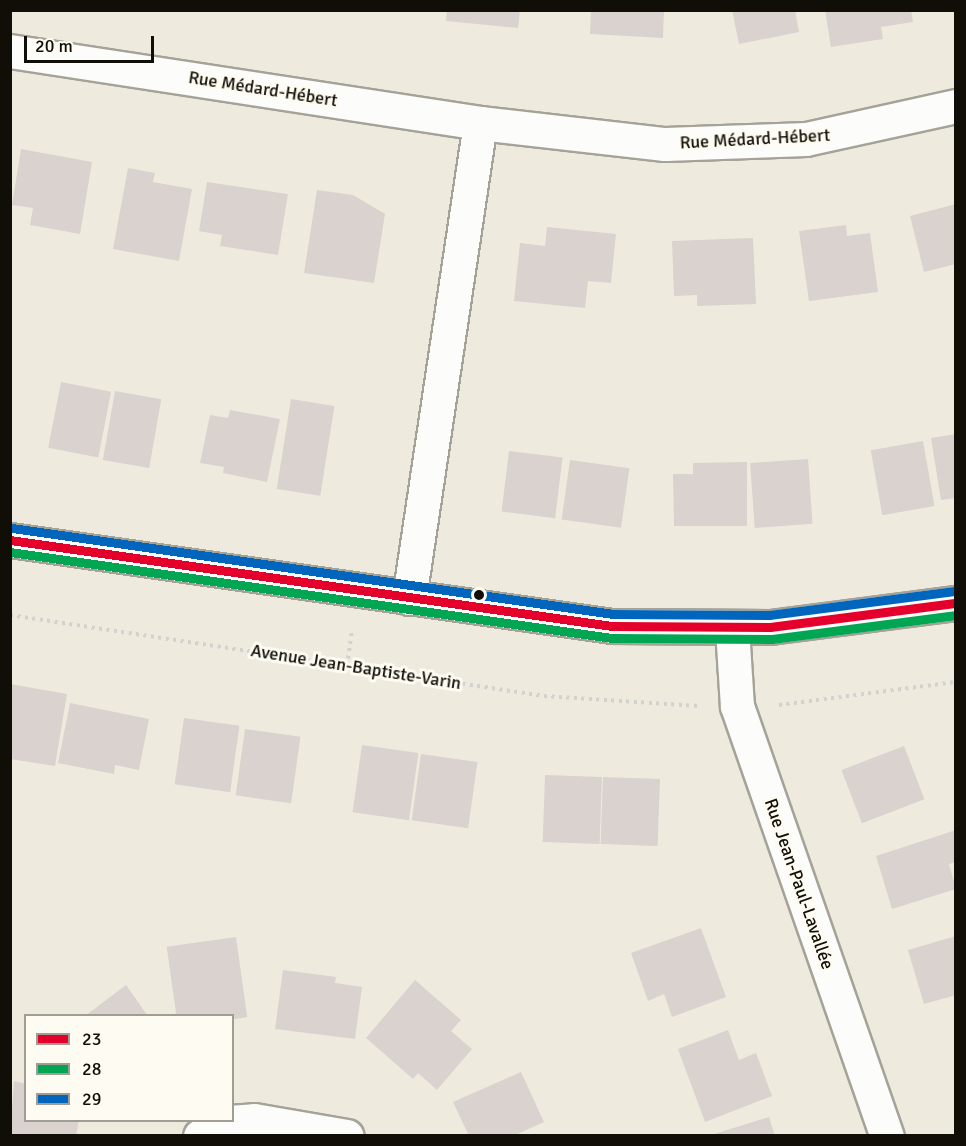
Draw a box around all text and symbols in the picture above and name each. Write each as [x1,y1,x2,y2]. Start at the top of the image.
scale bar [27,24,158,62]
text: 20 m [35,35,73,57]
street label: Rue Médard-Hébert [187,67,339,111]
street label: Rue Médard-Hébert [679,124,831,154]
unlabelled marker [473,589,485,601]
street label: Avenue Jean-Baptiste-Varin [249,640,463,694]
street label: Rue Jean-Paul-Lavallée [760,796,838,972]
legend [24,1014,234,1122]
text: 23 [82,1028,101,1050]
text: 28 [82,1058,101,1080]
text: 29 [82,1088,101,1110]

